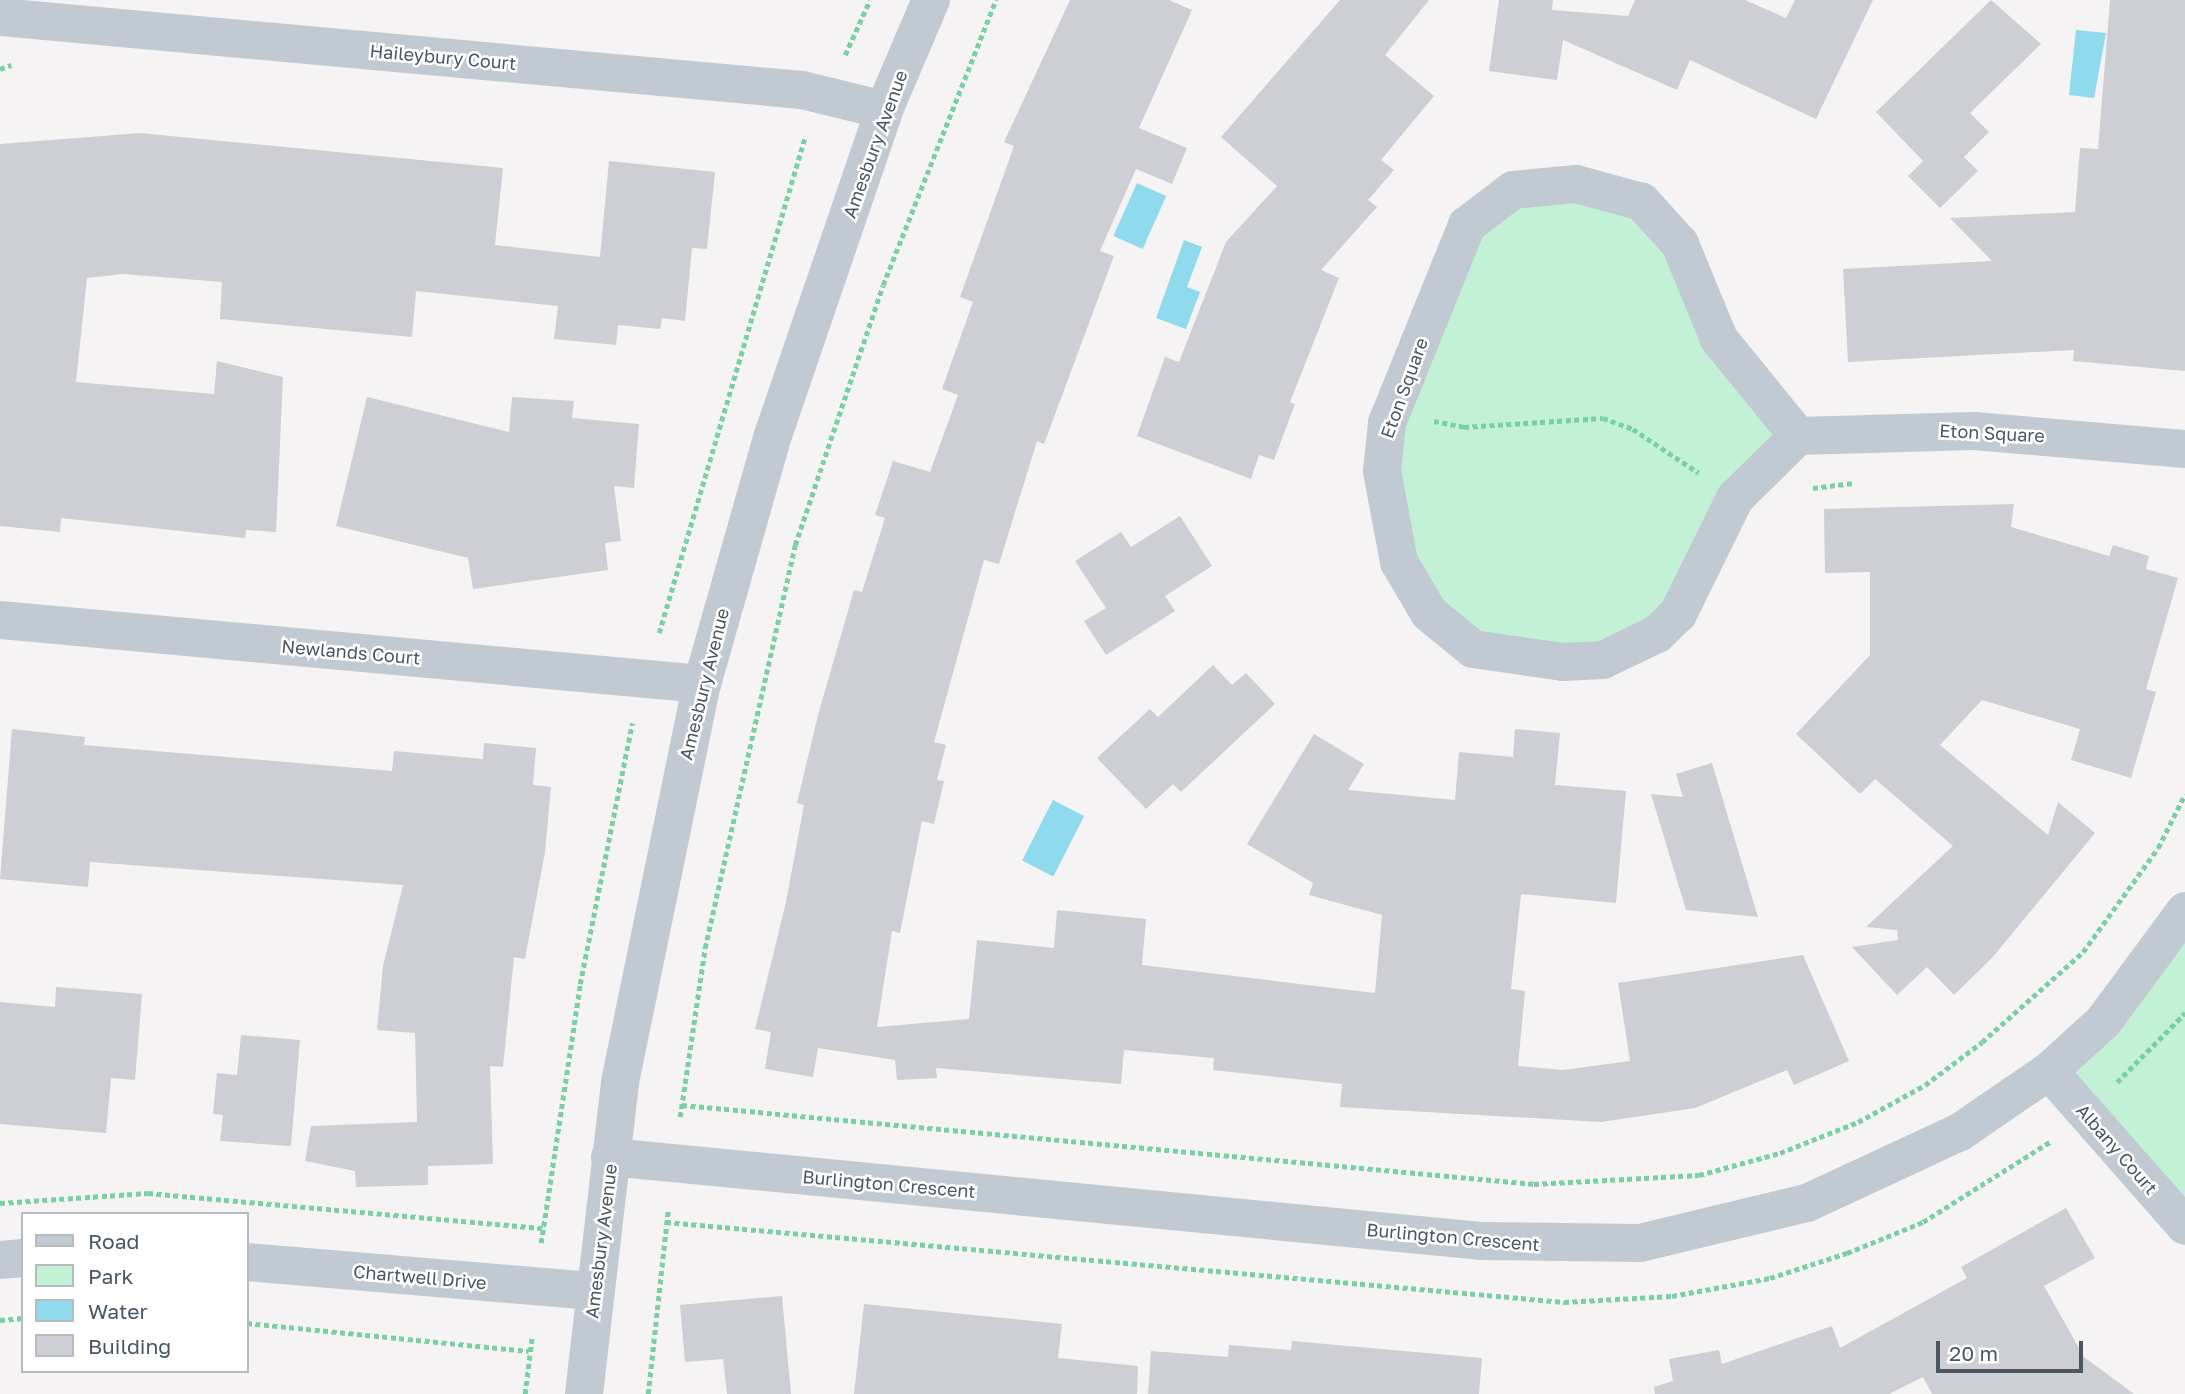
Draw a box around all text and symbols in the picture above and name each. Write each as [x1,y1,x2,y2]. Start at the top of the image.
street label: Haileybury Court [369,40,517,74]
street label: Amesbury Avenue [838,67,912,221]
street label: Eton Square [1376,335,1432,441]
street label: Eton Square [1939,419,2045,447]
street label: Amesbury Avenue [675,606,733,762]
street label: Newlands Court [281,635,421,669]
street label: Albany Court [2072,1099,2162,1199]
street label: Amesbury Avenue [581,1162,621,1320]
street label: Burlington Crescent [802,1166,976,1202]
legend [21,1212,248,1373]
street label: Burlington Crescent [1366,1219,1540,1255]
text: Road [88,1228,139,1254]
street label: Chartwell Drive [352,1260,488,1294]
text: Park [88,1263,133,1289]
text: Water [88,1298,148,1324]
scale bar [1940,1328,2087,1372]
text: Building [88,1333,171,1359]
text: 20 m [1949,1340,1998,1366]

